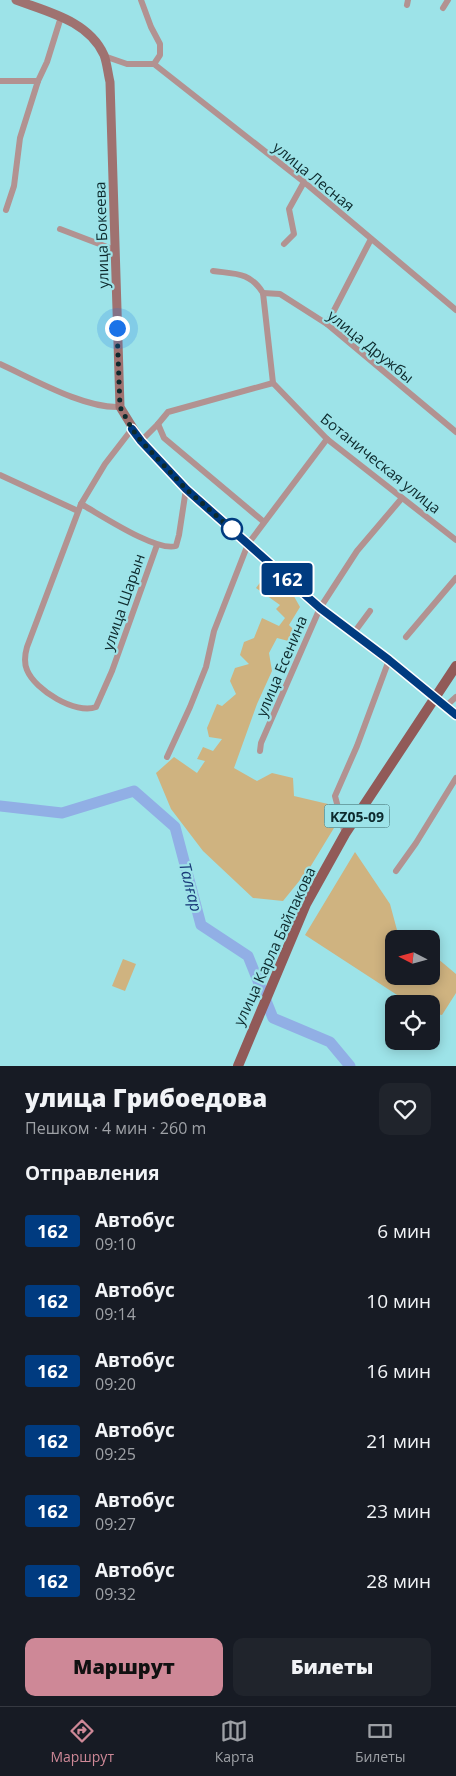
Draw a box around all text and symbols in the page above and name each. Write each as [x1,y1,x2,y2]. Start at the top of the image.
street label: улица Лесная [269,137,359,215]
street label: улица Бокеева [89,181,113,289]
street label: улица Дружбы [324,305,418,387]
your location [105,316,130,341]
street label: Ботаническая улица [317,408,445,518]
unlabelled marker [221,518,243,540]
street label: улица Шарын [97,551,149,653]
line badge: 162 [258,563,316,595]
text: 162 [272,567,302,591]
street label: улица Есенина [251,612,311,720]
road number: KZ05-09 [324,804,390,828]
water label: Талғар [174,860,208,914]
street label: улица Карла Байпакова [228,863,320,1029]
north arrow [385,930,440,985]
map controls [385,930,440,1050]
button: locate [385,995,440,1050]
text: улица Грибоедова [25,1081,267,1114]
button: heart [379,1083,431,1135]
text: Пешком · 4 мин · 260 m [25,1117,206,1139]
text: Отправления [25,1160,159,1186]
text: Автобус [95,1207,175,1233]
text: 6 мин [377,1218,431,1244]
text: 162 [37,1219,68,1243]
text: 09:10 [95,1233,136,1255]
text: Автобус [95,1277,175,1303]
text: 10 мин [366,1288,431,1314]
text: 162 [37,1289,68,1313]
text: 09:14 [95,1303,136,1325]
text: Автобус [95,1347,175,1373]
text: 16 мин [366,1358,431,1384]
text: 162 [37,1359,68,1383]
text: 09:20 [95,1373,136,1395]
text: Автобус [95,1417,175,1443]
text: 21 мин [366,1428,431,1454]
text: 162 [37,1429,68,1453]
text: 09:25 [95,1443,136,1465]
text: Автобус [95,1487,175,1513]
text: 23 мин [366,1498,431,1524]
text: 162 [37,1499,68,1523]
text: 09:27 [95,1513,136,1535]
text: Автобус [95,1557,175,1583]
text: 28 мин [366,1568,431,1594]
text: 162 [37,1569,68,1593]
text: 09:32 [95,1583,136,1605]
button: Маршрут [25,1638,223,1696]
button: Билеты [233,1638,431,1696]
tab: Маршрут [50,1717,114,1766]
tab: Карта [215,1717,254,1766]
tab: Билеты [355,1717,406,1766]

